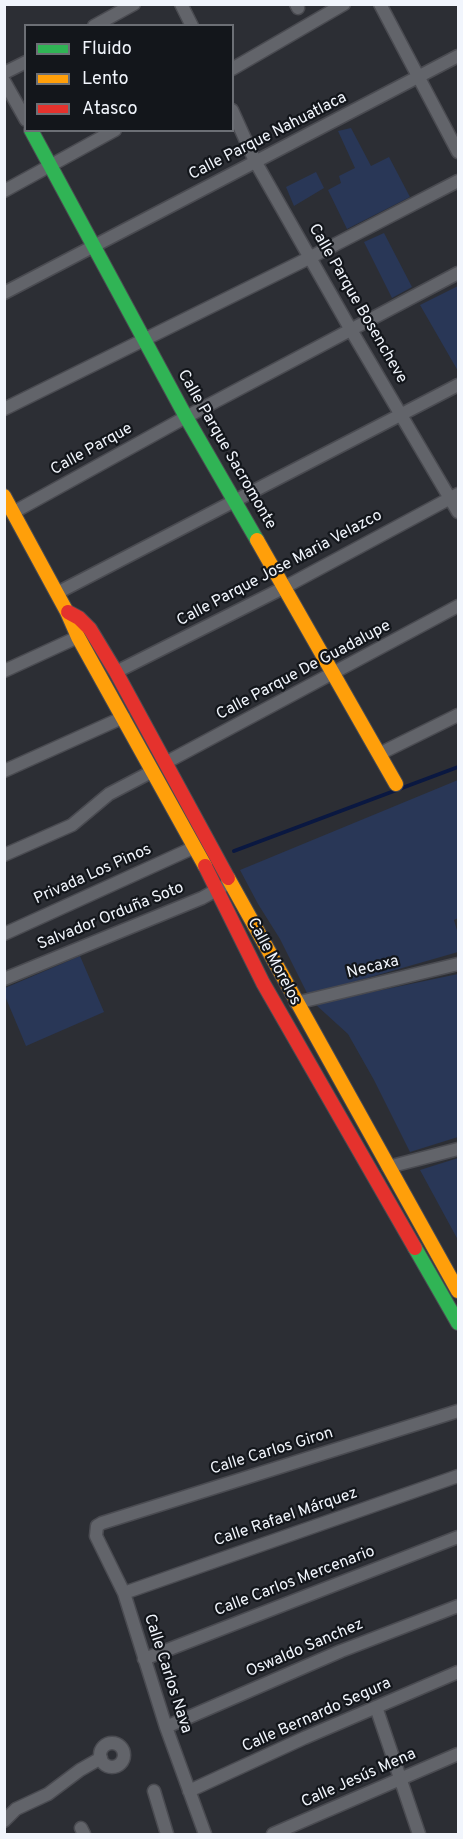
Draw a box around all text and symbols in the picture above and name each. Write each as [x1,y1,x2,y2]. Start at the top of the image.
legend [24,24,234,132]
text: Fluido [82,38,132,61]
text: Lento [82,68,128,91]
street label: Calle Parque Nahuatlaca [186,89,350,185]
text: Atasco [82,98,138,121]
street label: Calle Parque Bosencheve [303,221,411,387]
street label: Calle Parque Sacromonte [172,367,280,533]
street label: Calle Parque [48,420,136,480]
street label: Calle Parque Jose Maria Velazco [174,507,386,631]
street label: Calle Parque De Guadalupe [214,617,394,725]
street label: Privada Los Pinos [31,840,155,910]
street label: Salvador Orduña Soto [35,879,187,955]
street label: Calle Morelos [242,915,304,1009]
street label: Necaxa [345,952,401,984]
street label: Calle Carlos Giron [208,1424,336,1480]
street label: Calle Rafael Márquez [212,1484,360,1552]
street label: Calle Carlos Mercenario [212,1543,378,1621]
street label: Calle Carlos Nava [139,1612,195,1736]
street label: Oswaldo Sanchez [244,1616,366,1682]
street label: Calle Bernardo Segura [240,1675,394,1757]
street label: Calle Jesús Mena [299,1745,419,1813]

